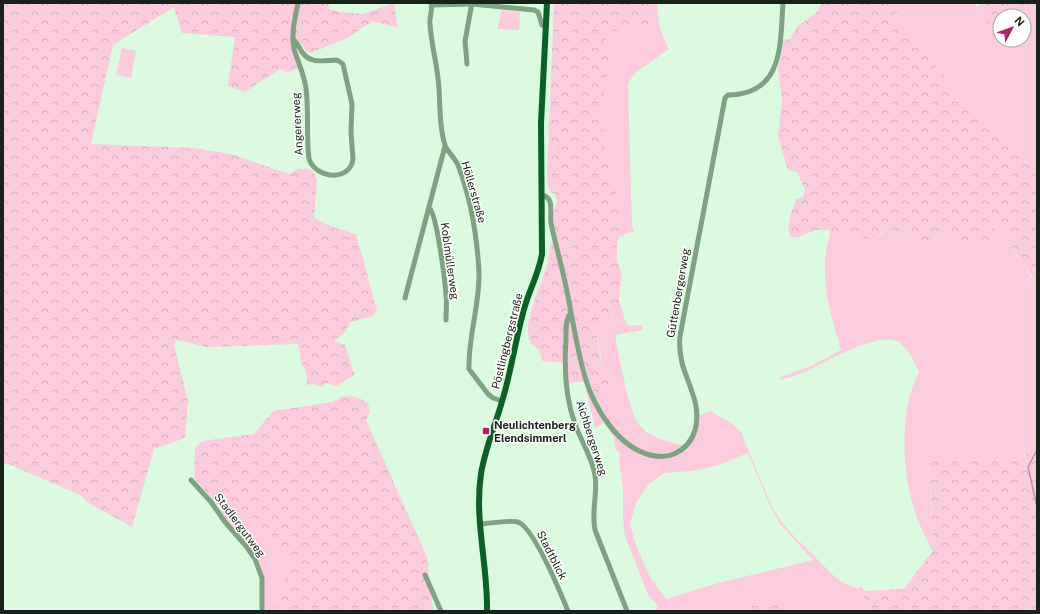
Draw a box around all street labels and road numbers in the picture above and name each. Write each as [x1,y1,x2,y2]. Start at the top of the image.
street label: Angererweg [289,92,305,156]
street label: Höllerstraße [459,160,489,224]
street label: Koblmüllerweg [439,222,461,300]
street label: Güttenbergerweg [664,247,692,339]
street label: Pöstlingbergstraße [489,292,525,390]
street label: Aichbergerweg [574,399,610,477]
street label: Stadlergutweg [212,491,268,559]
street label: Stadtblick [535,529,569,581]

